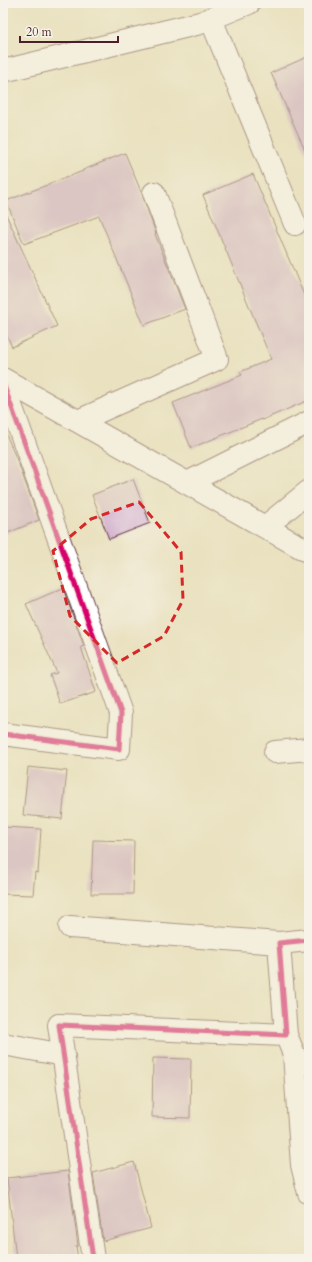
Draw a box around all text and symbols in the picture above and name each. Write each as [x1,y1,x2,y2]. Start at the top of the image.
scale bar [20,18,118,44]
text: 20 m [26,24,53,40]

